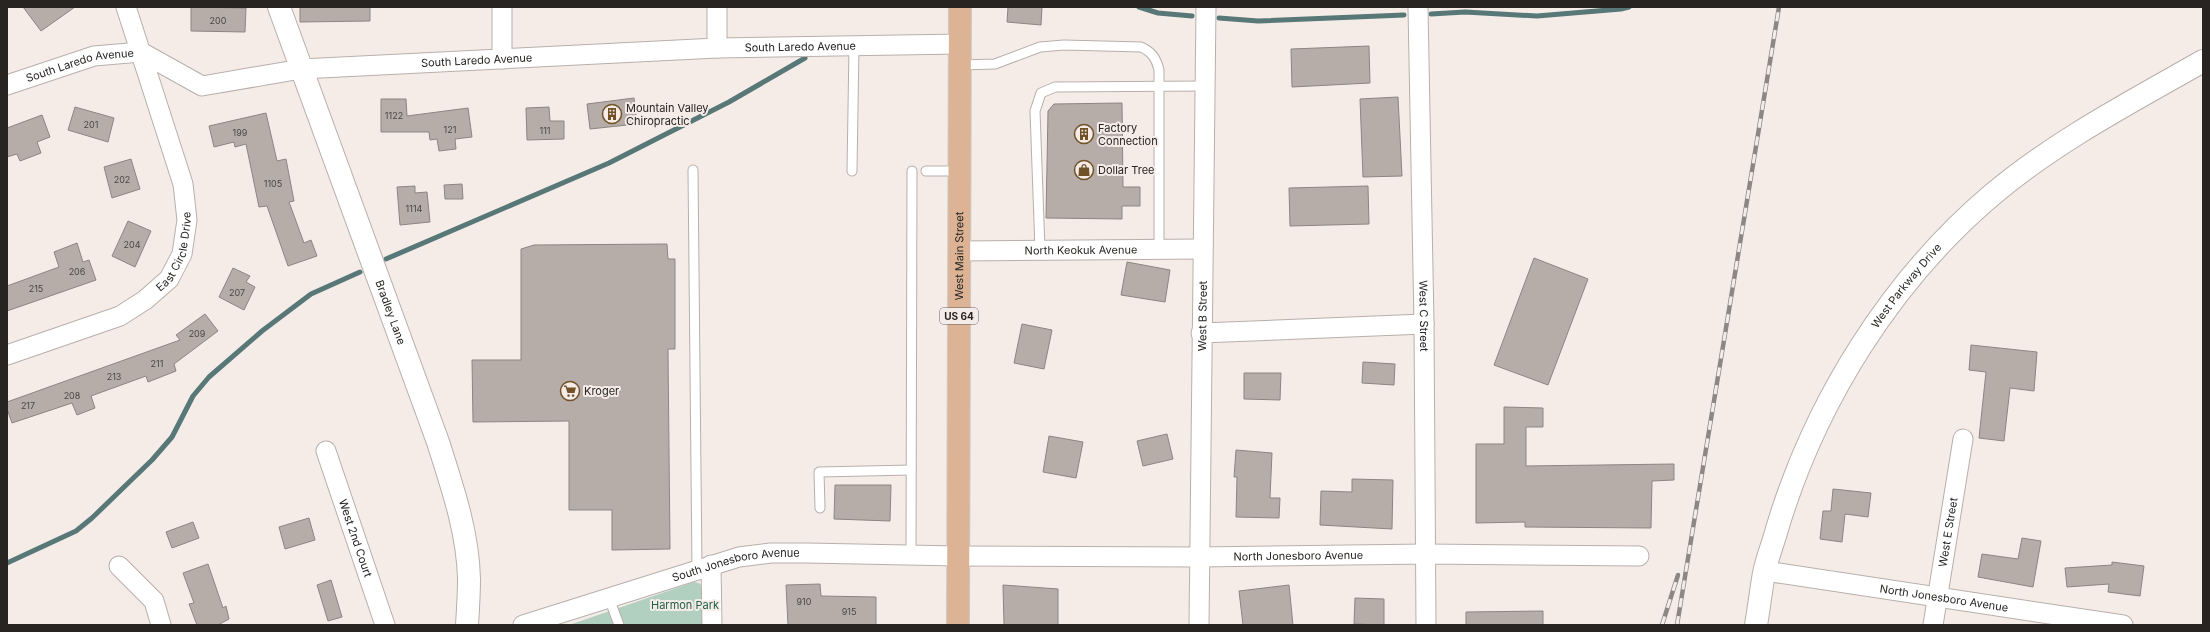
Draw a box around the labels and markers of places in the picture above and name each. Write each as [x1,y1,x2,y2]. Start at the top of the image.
place label: Mountain Valley Chiropractic [626,101,709,128]
building icon: Mountain Valley Chiropractic [601,103,623,125]
place label: Factory Connection [1098,121,1158,148]
building icon: Factory Connection [1073,123,1095,145]
shop icon: Dollar Tree [1073,159,1095,181]
place label: Dollar Tree [1098,163,1155,177]
supermarket icon: Kroger [559,380,581,402]
place label: Kroger [584,384,619,398]

